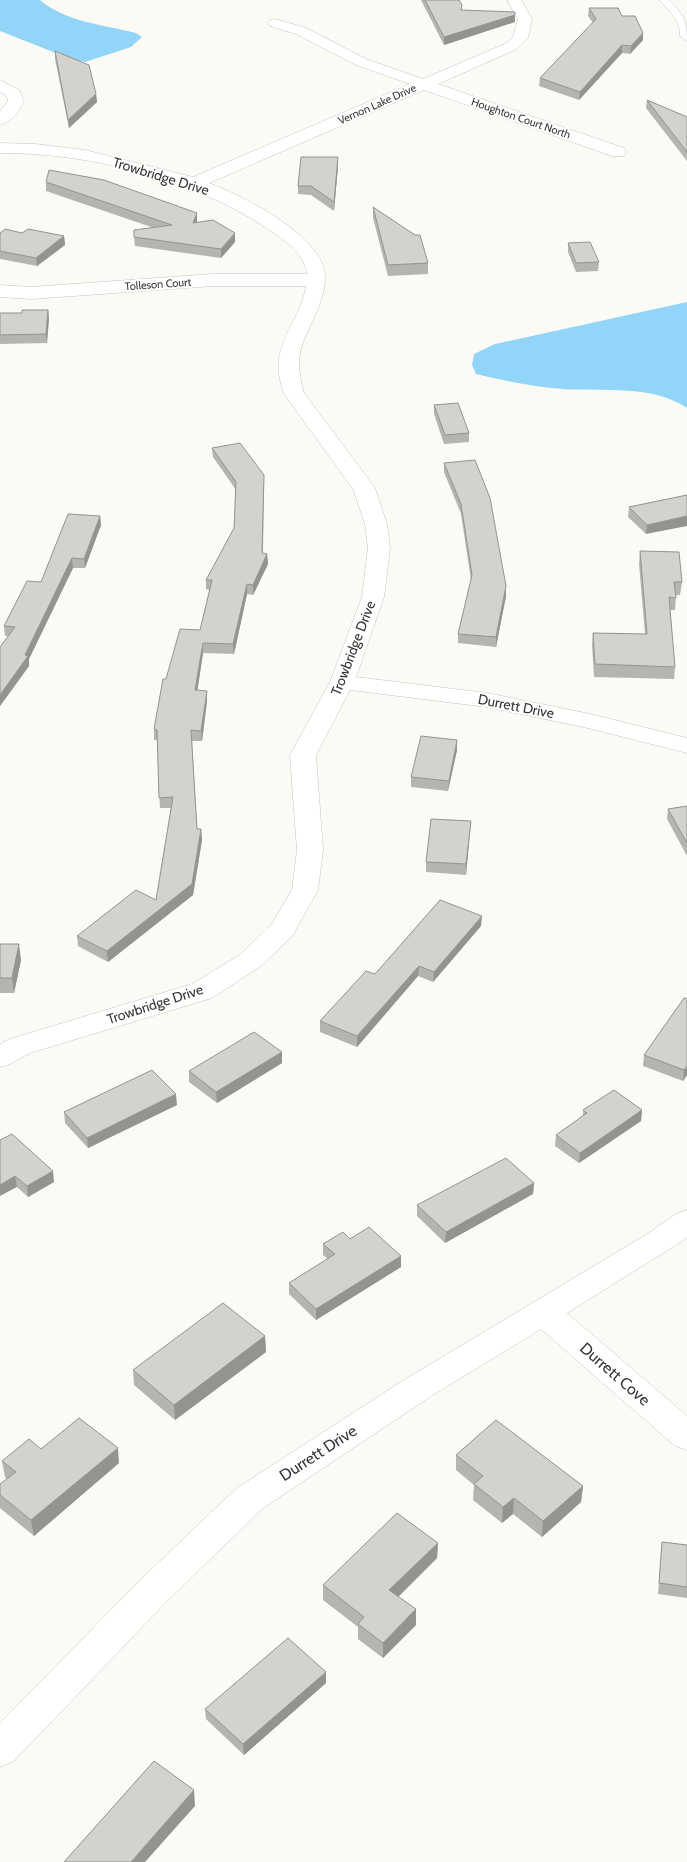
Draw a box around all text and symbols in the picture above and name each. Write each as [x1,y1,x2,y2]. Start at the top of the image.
street label: Vernon Lake Drive [336,80,419,128]
street label: Houghton Court North [470,94,572,142]
street label: Trowbridge Drive [111,153,211,199]
street label: Tolleson Court [124,275,192,293]
street label: Trowbridge Drive [327,598,379,698]
street label: Durrett Drive [476,690,556,722]
street label: Trowbridge Drive [105,980,205,1028]
street label: Durrett Cove [576,1338,654,1410]
street label: Durrett Drive [276,1421,360,1485]

